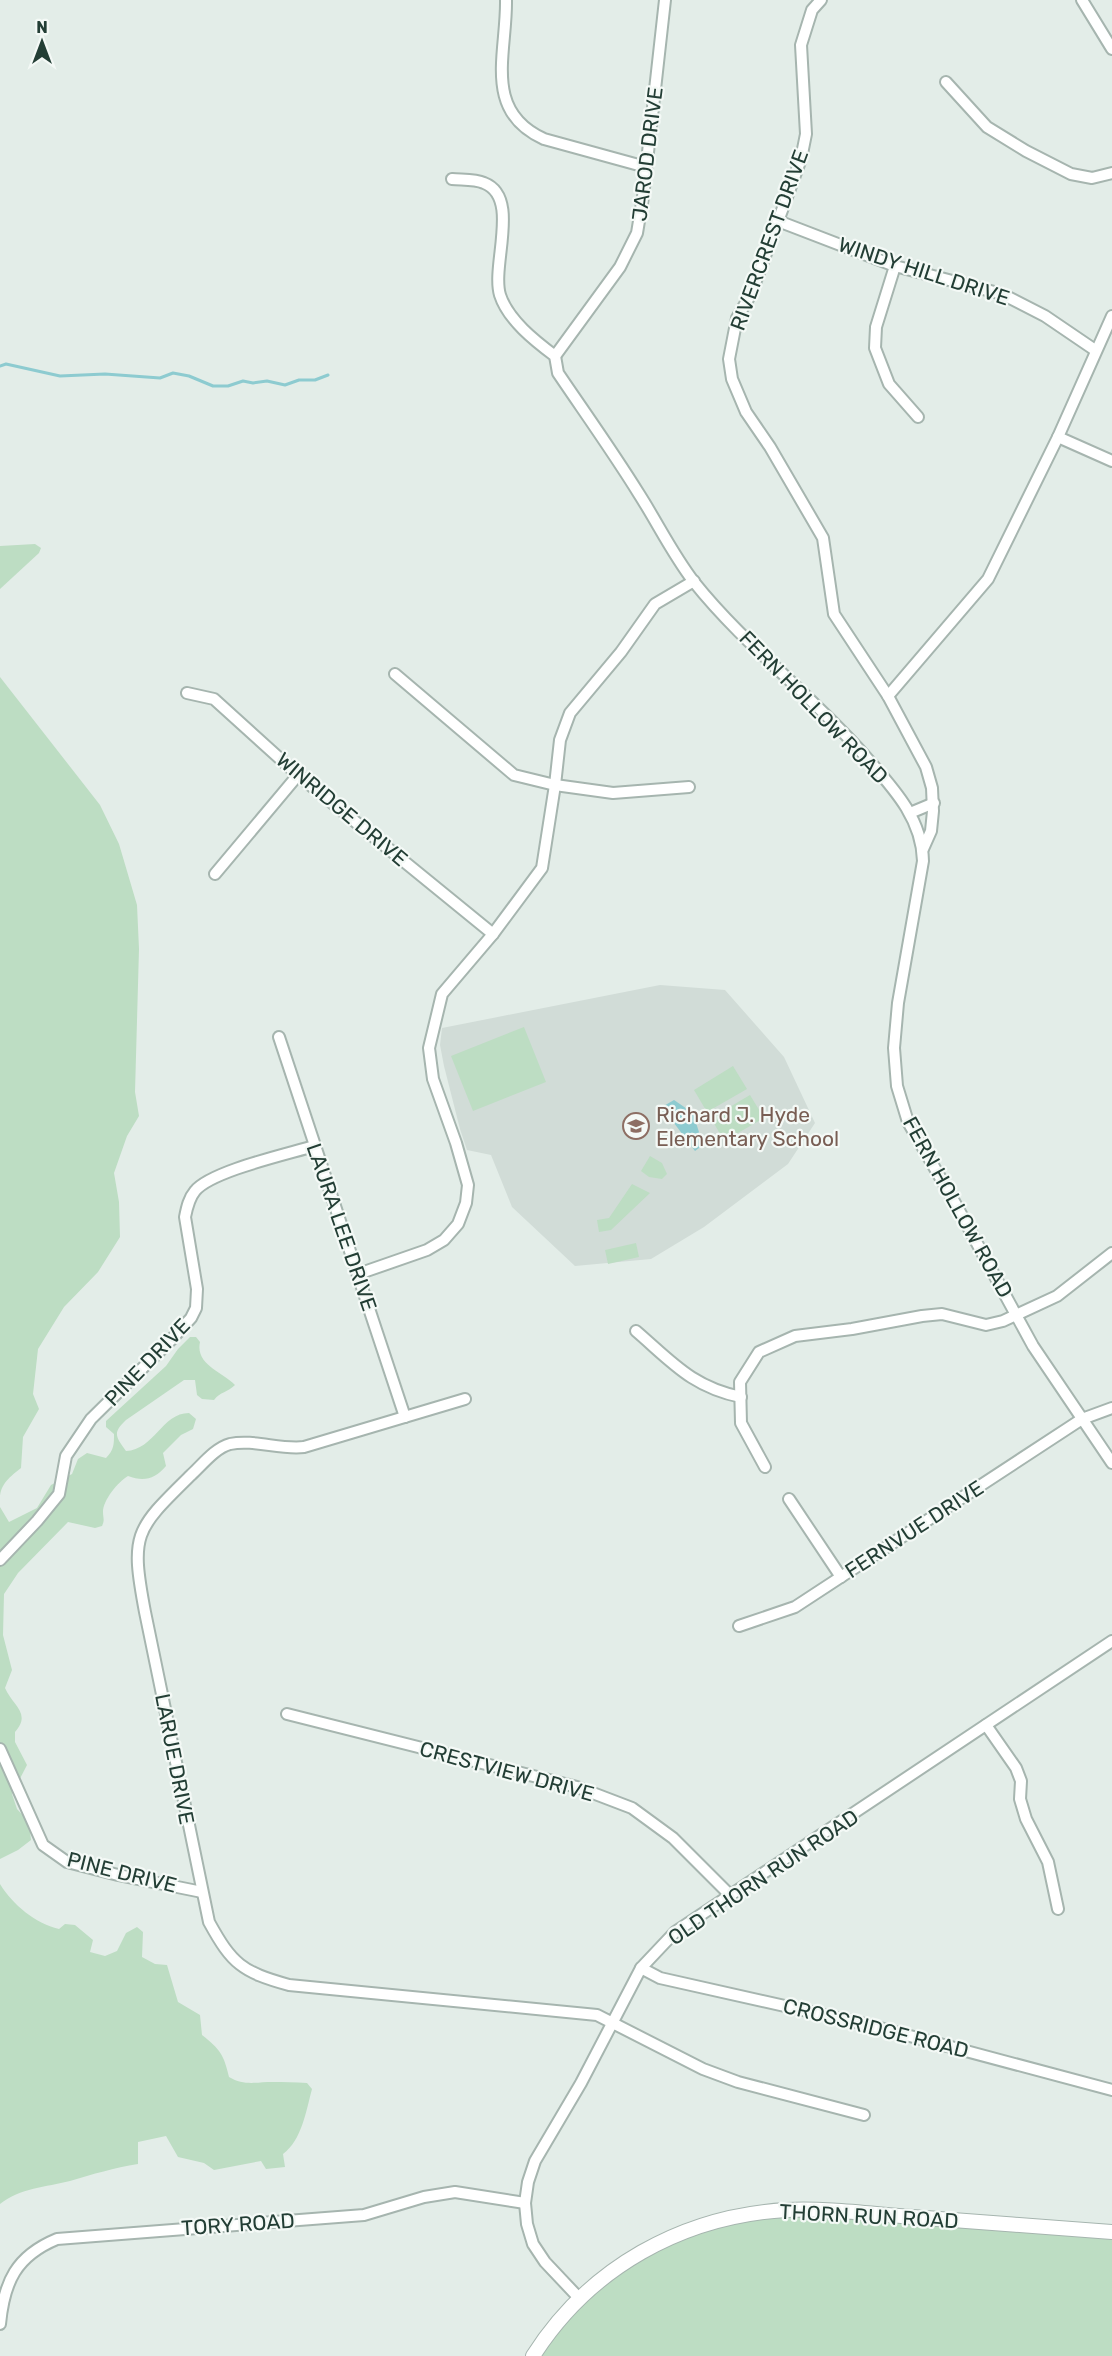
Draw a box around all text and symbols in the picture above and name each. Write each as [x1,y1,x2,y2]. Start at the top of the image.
north arrow [12,12,72,72]
text: N [36,18,48,37]
street label: JAROD DRIVE [626,85,668,223]
street label: RIVERCREST DRIVE [725,146,813,334]
street label: WINDY HILL DRIVE [835,232,1013,310]
street label: FERN HOLLOW ROAD [734,625,894,789]
street label: WINRIDGE DRIVE [271,747,413,871]
place label: Richard J. Hyde Elementary School [656,1102,839,1151]
school or university icon: Richard J. Hyde Elementary School [621,1111,651,1141]
street label: FERN HOLLOW ROAD [898,1112,1018,1302]
street label: LAURA LEE DRIVE [302,1140,382,1314]
street label: PINE DRIVE [99,1313,195,1411]
street label: FERNVUE DRIVE [840,1475,988,1583]
street label: LARUE DRIVE [150,1691,200,1827]
street label: CRESTVIEW DRIVE [417,1736,597,1806]
street label: OLD THORN RUN ROAD [663,1804,863,1950]
street label: PINE DRIVE [65,1846,179,1898]
street label: CROSSRIDGE ROAD [781,1993,971,2063]
street label: THORN RUN ROAD [779,2199,959,2233]
street label: TORY ROAD [180,2208,296,2240]

